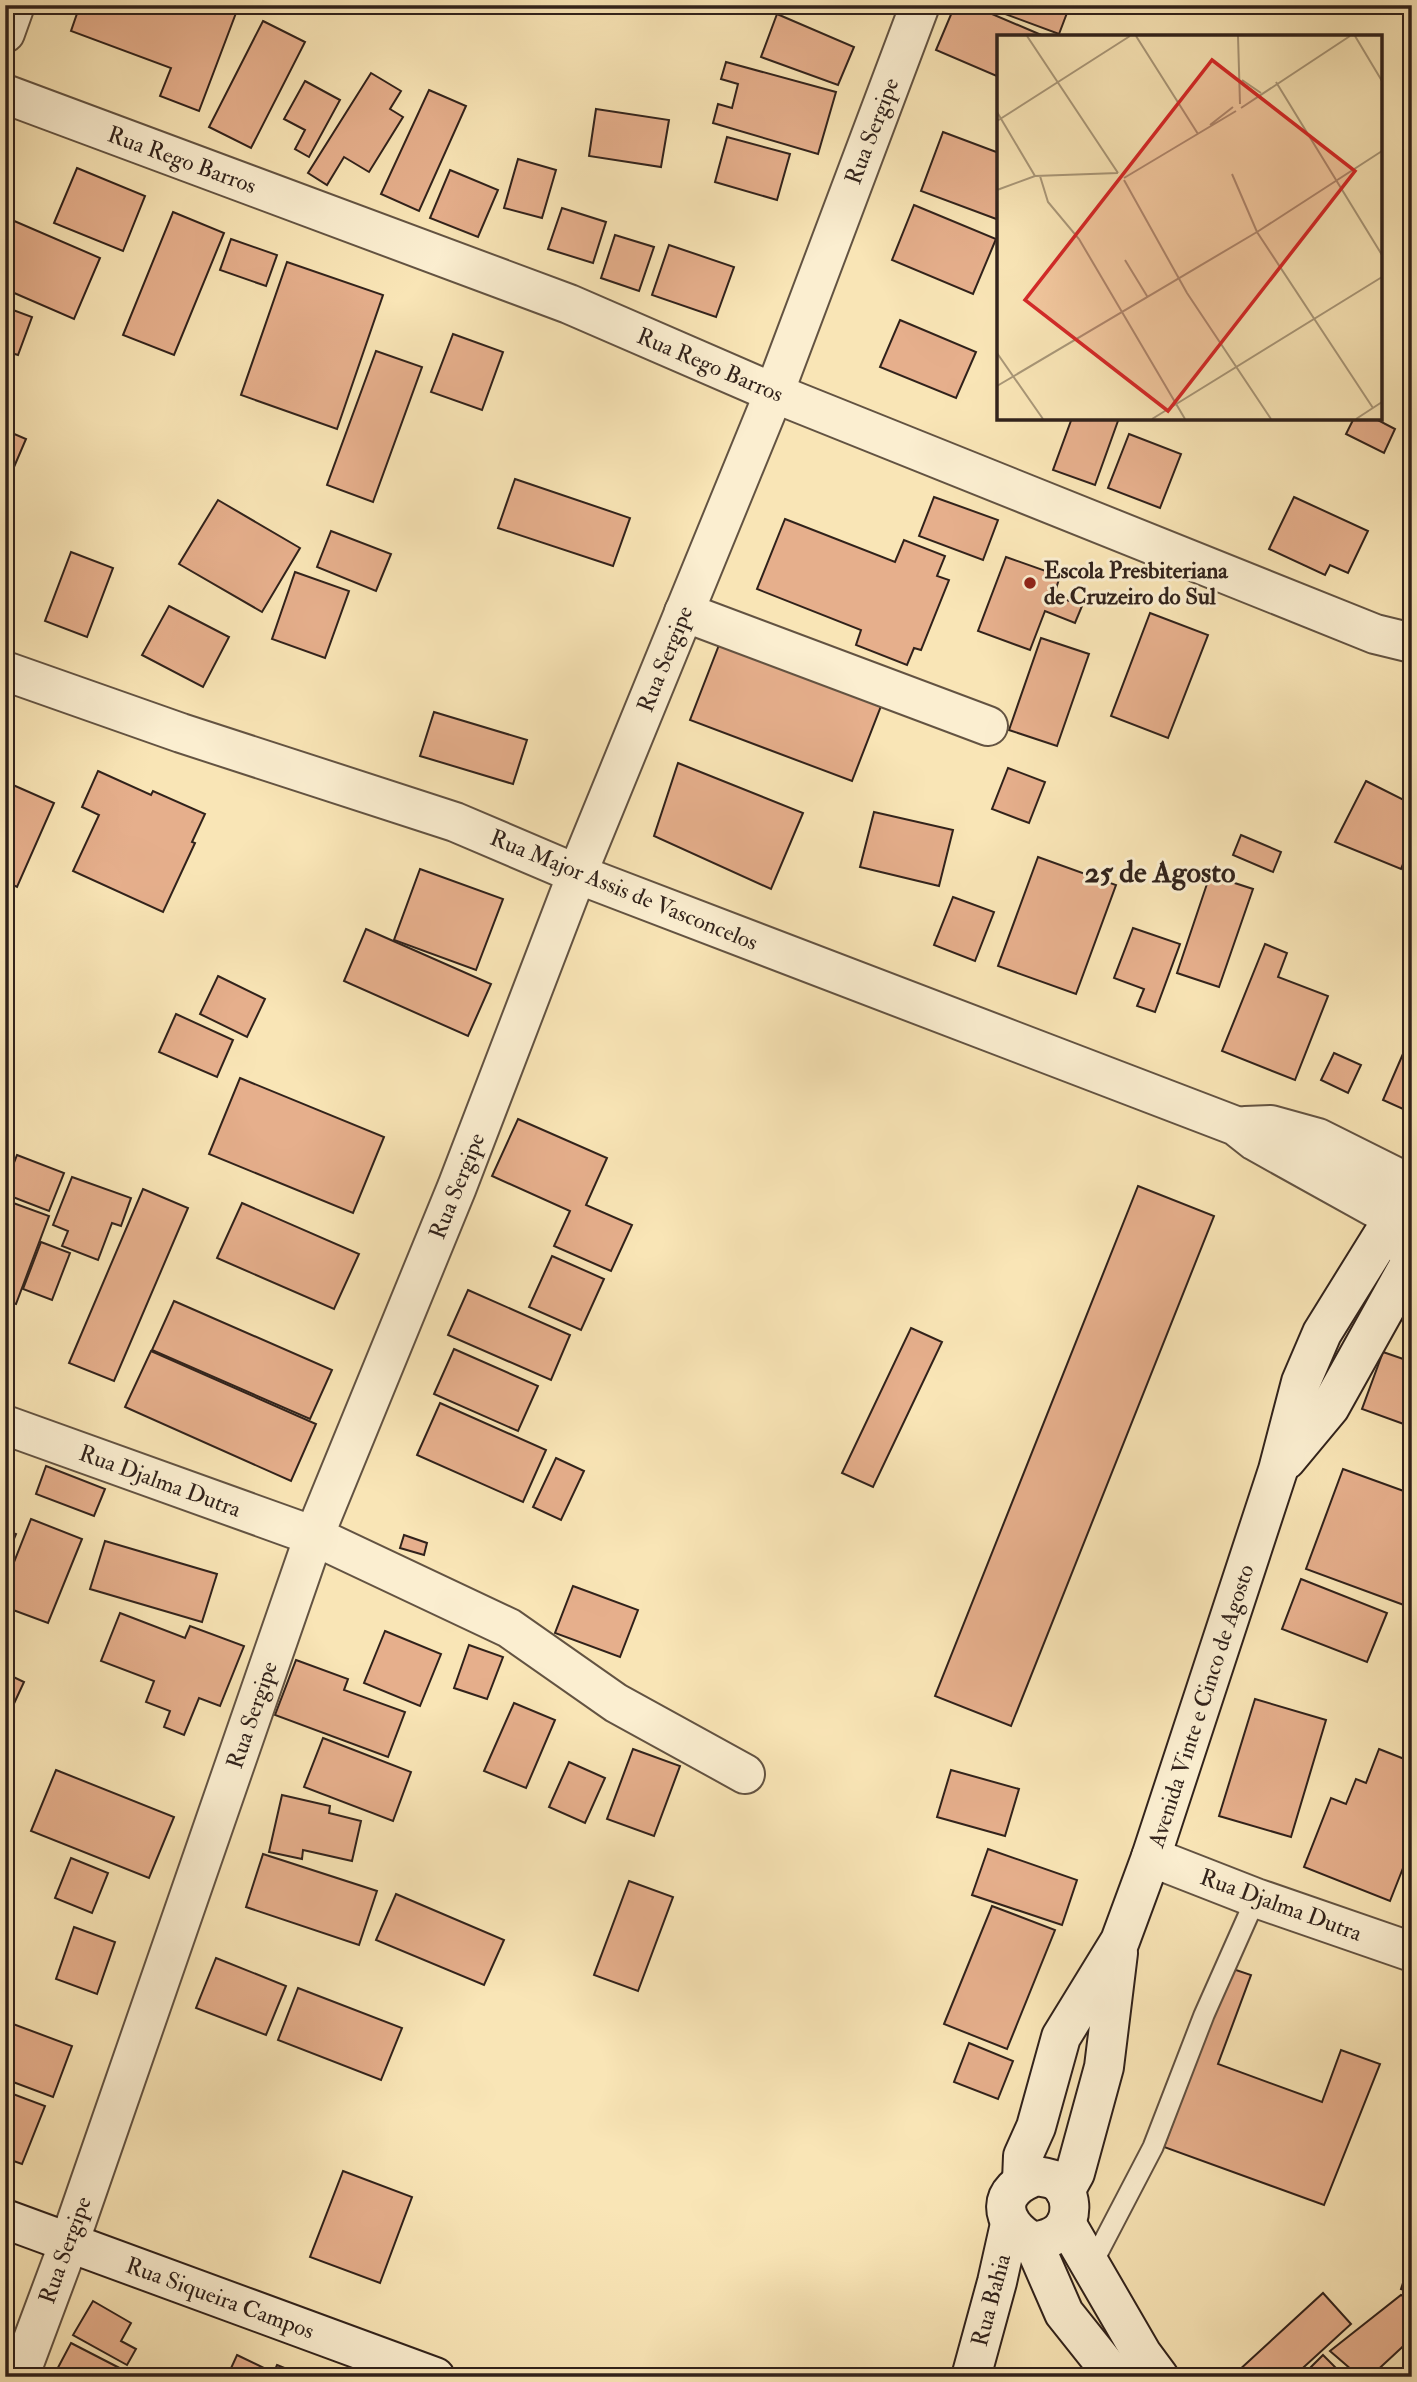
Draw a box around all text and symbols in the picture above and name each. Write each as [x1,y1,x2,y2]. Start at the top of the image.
inset map [997,35,1382,420]
street label: Rua Sergipe [838,73,907,189]
street label: Rua Rego Barros [104,120,260,200]
street label: Rua Rego Barros [632,321,788,409]
place label: Escola Presbiteriana de Cruzeiro do Sul [1044,556,1229,611]
marker: Escola Presbiteriana de Cruzeiro do Sul [1022,575,1038,591]
street label: Rua Sergipe [631,601,700,717]
street label: Rua Major Assis de Vasconcelos [486,823,762,957]
district label: 25 de Agosto [1085,854,1235,891]
street label: Rua Sergipe [423,1128,492,1244]
street label: Rua Djalma Dutra [75,1438,245,1524]
street label: Avenida Vinte e Cinco de Agosto [1141,1561,1261,1852]
street label: Rua Sergipe [220,1657,285,1773]
street label: Rua Djalma Dutra [1196,1862,1366,1948]
street label: Rua Sergipe [32,2192,99,2308]
street label: Rua Siqueira Campos [122,2250,318,2346]
street label: Rua Bahia [965,2250,1017,2349]

